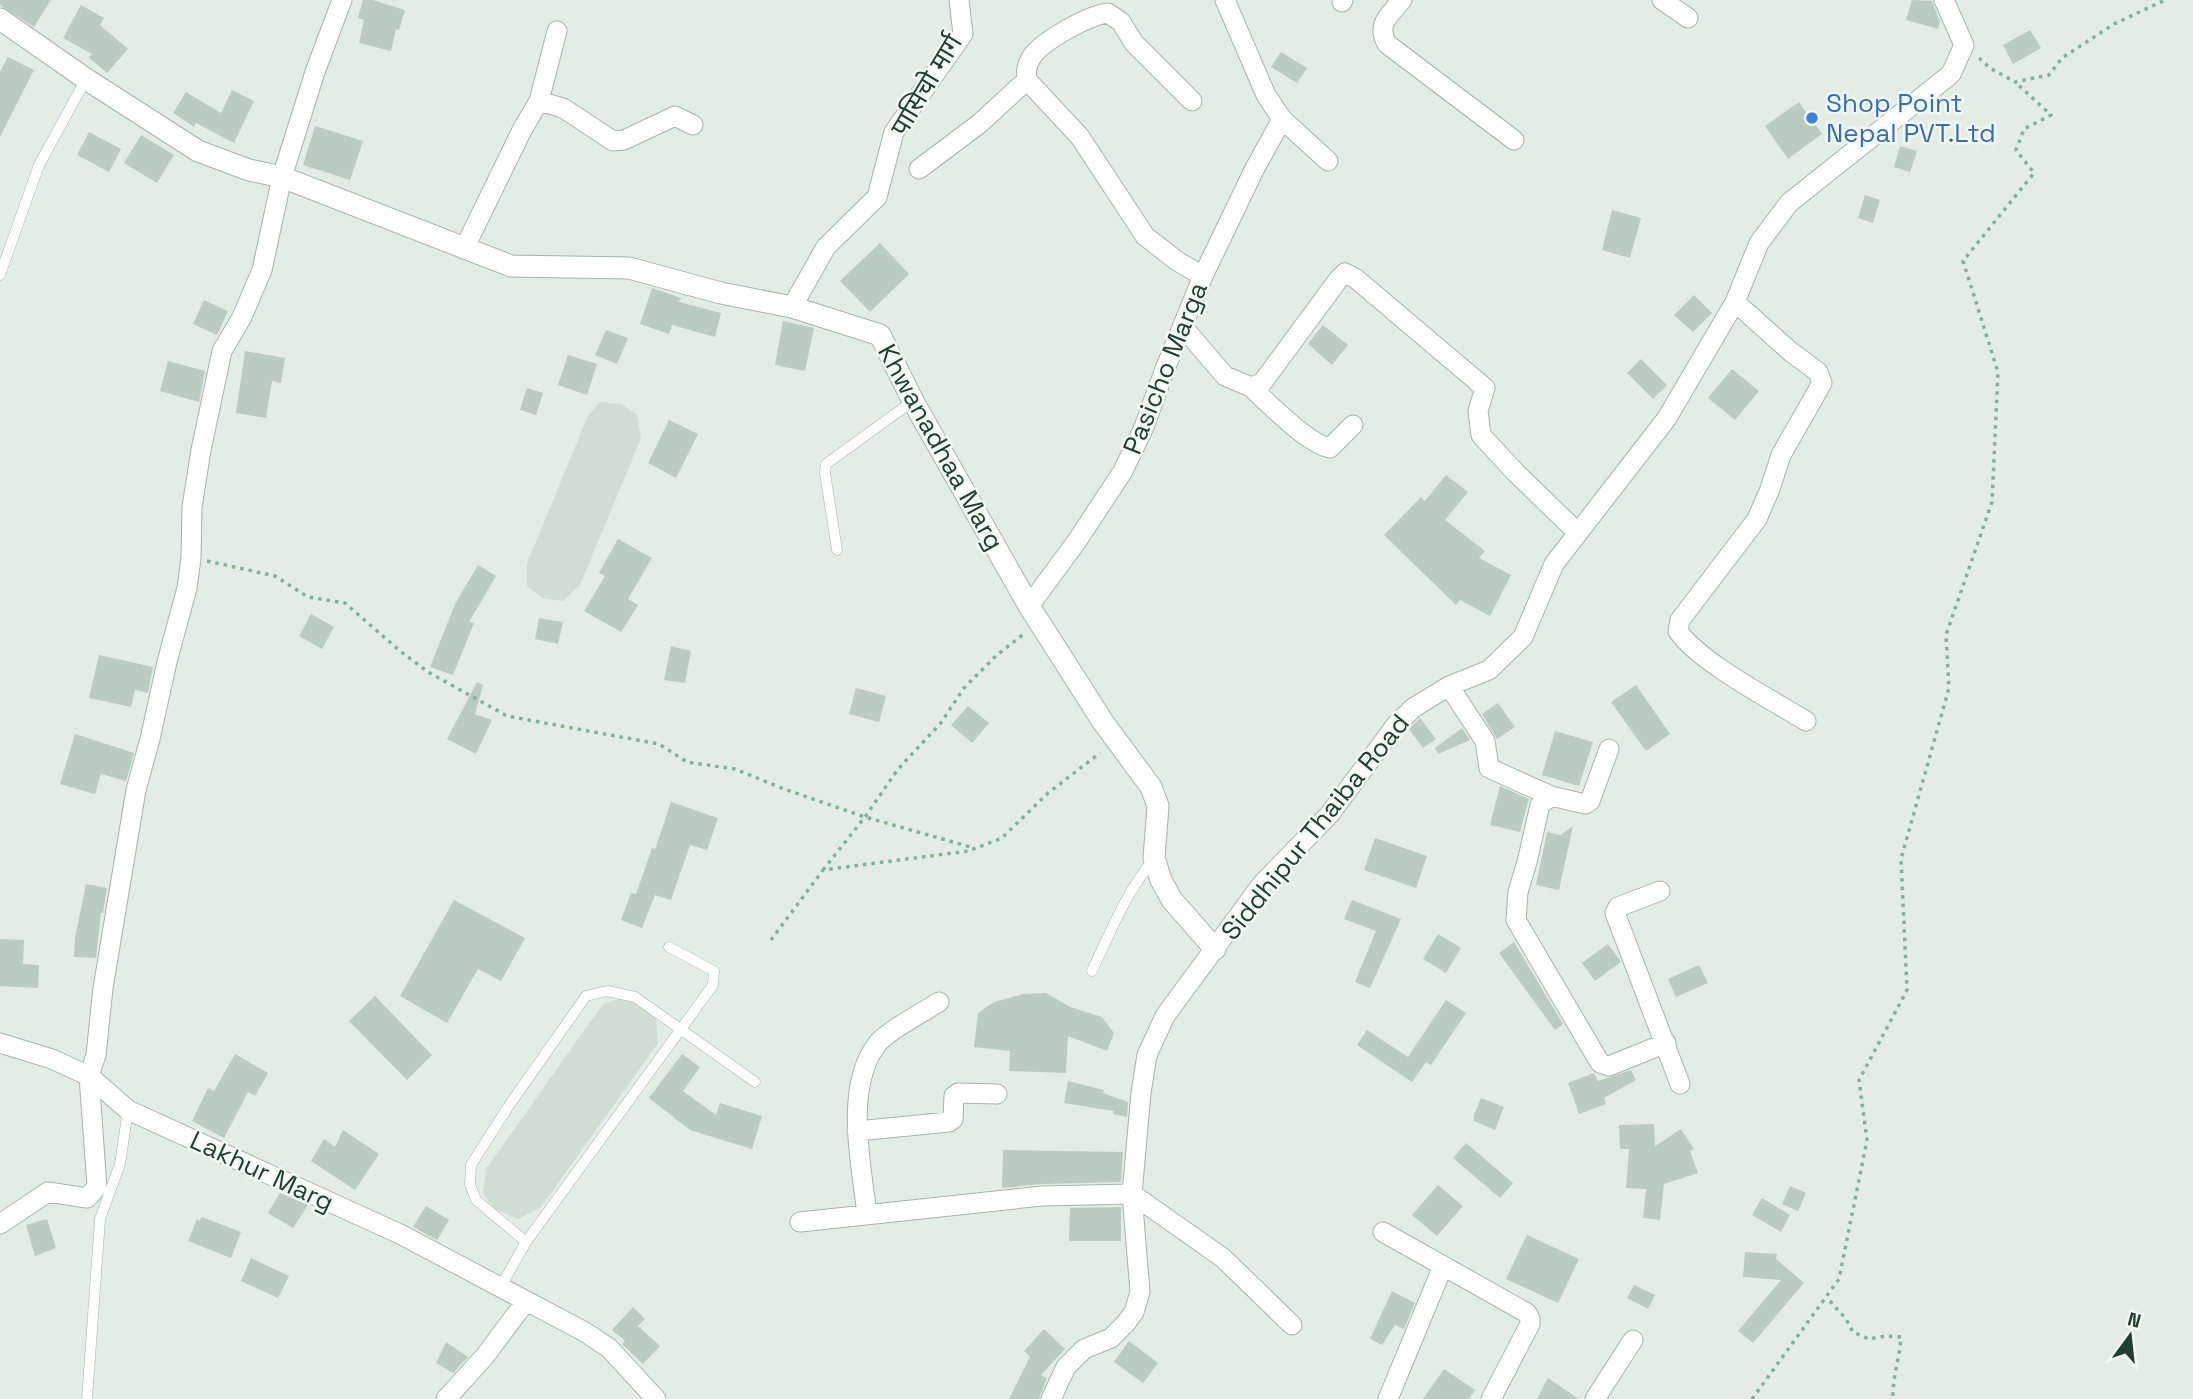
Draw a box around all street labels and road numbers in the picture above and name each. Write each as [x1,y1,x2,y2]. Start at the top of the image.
street label: पासिचो मार्ग [882,27,970,142]
street label: Pasicho Marga [1115,277,1215,459]
street label: Khwanadhaa Marg [870,338,1012,556]
street label: Siddhipur Thaiba Road [1213,707,1417,947]
street label: Lakhur Marg [185,1123,339,1219]

